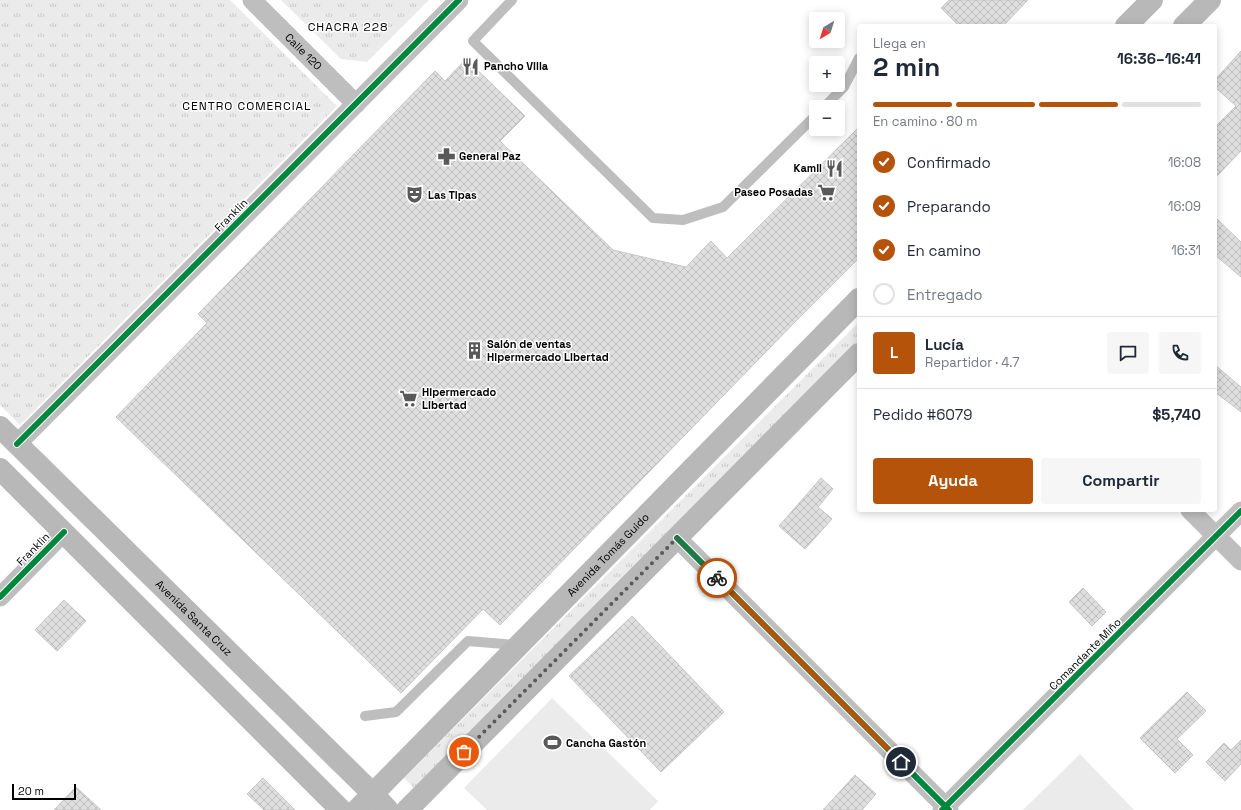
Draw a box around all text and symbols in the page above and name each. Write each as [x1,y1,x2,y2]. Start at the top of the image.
north arrow [809,12,845,48]
map controls [809,12,845,136]
district label: CHACRA 228 [308,19,388,35]
street label: Calle 120 [282,30,325,73]
text: Llega en [873,35,926,52]
text: 16:36–16:41 [1117,49,1201,68]
text: 2 min [873,50,940,84]
restaurant icon: Pancho Villa [461,56,481,76]
button: + [809,56,845,92]
place label: Pancho Villa [484,59,549,73]
district label: CENTRO COMERCIAL [182,98,312,114]
button: − [809,100,845,136]
text: En camino · 80 m [873,113,977,130]
pharmacy icon: General Paz [436,146,456,166]
place label: General Paz [459,149,521,163]
icon: check [873,151,895,173]
text: Confirmado [907,153,991,172]
text: 16:08 [1168,154,1201,171]
restaurant icon: Kamil [825,158,845,178]
place label: Kamil [794,161,822,175]
supermarket icon: Paseo Posadas [816,182,836,202]
theatre icon: Las Tipas [405,185,425,205]
place label: Paseo Posadas [734,185,813,199]
place label: Las Tipas [428,188,477,202]
icon: check [873,195,895,217]
street label: Franklin [212,196,250,234]
text: Preparando [907,197,991,216]
text: 16:09 [1168,198,1201,215]
icon: check [873,239,895,261]
text: En camino [907,241,981,260]
text: 16:31 [1171,242,1201,259]
text: Entregado [907,285,983,304]
button: chat [1107,332,1149,374]
button: phone [1159,332,1201,374]
text: Lucía [925,335,964,354]
place label: Salón de ventas Hipermercado Libertad [487,337,609,364]
building icon: Salón de ventas Hipermercado Libertad [464,340,484,360]
text: L [890,343,898,362]
text: Repartidor · 4.7 [925,354,1020,371]
place label: Hipermercado Libertad [422,385,496,412]
supermarket icon: Hipermercado Libertad [399,388,419,408]
text: Pedido #6079 [873,405,972,424]
text: $5,740 [1152,405,1201,424]
button: Ayuda [873,458,1033,504]
button: Compartir [1041,458,1201,504]
street label: Avenida Tomás Guido [564,510,652,599]
street label: Franklin [14,530,52,568]
courier [697,558,737,598]
icon: bike [706,567,728,589]
street label: Avenida Santa Cruz [153,577,235,659]
street label: Comandante Miño [1046,615,1124,693]
sports icon: Cancha Gastón [543,733,563,753]
pin [447,735,481,769]
place label: Cancha Gastón [566,736,646,750]
icon: bag [453,741,475,763]
pin [884,745,918,779]
icon: home [890,751,912,773]
scale bar [12,782,76,801]
text: 20 m [18,784,44,798]

